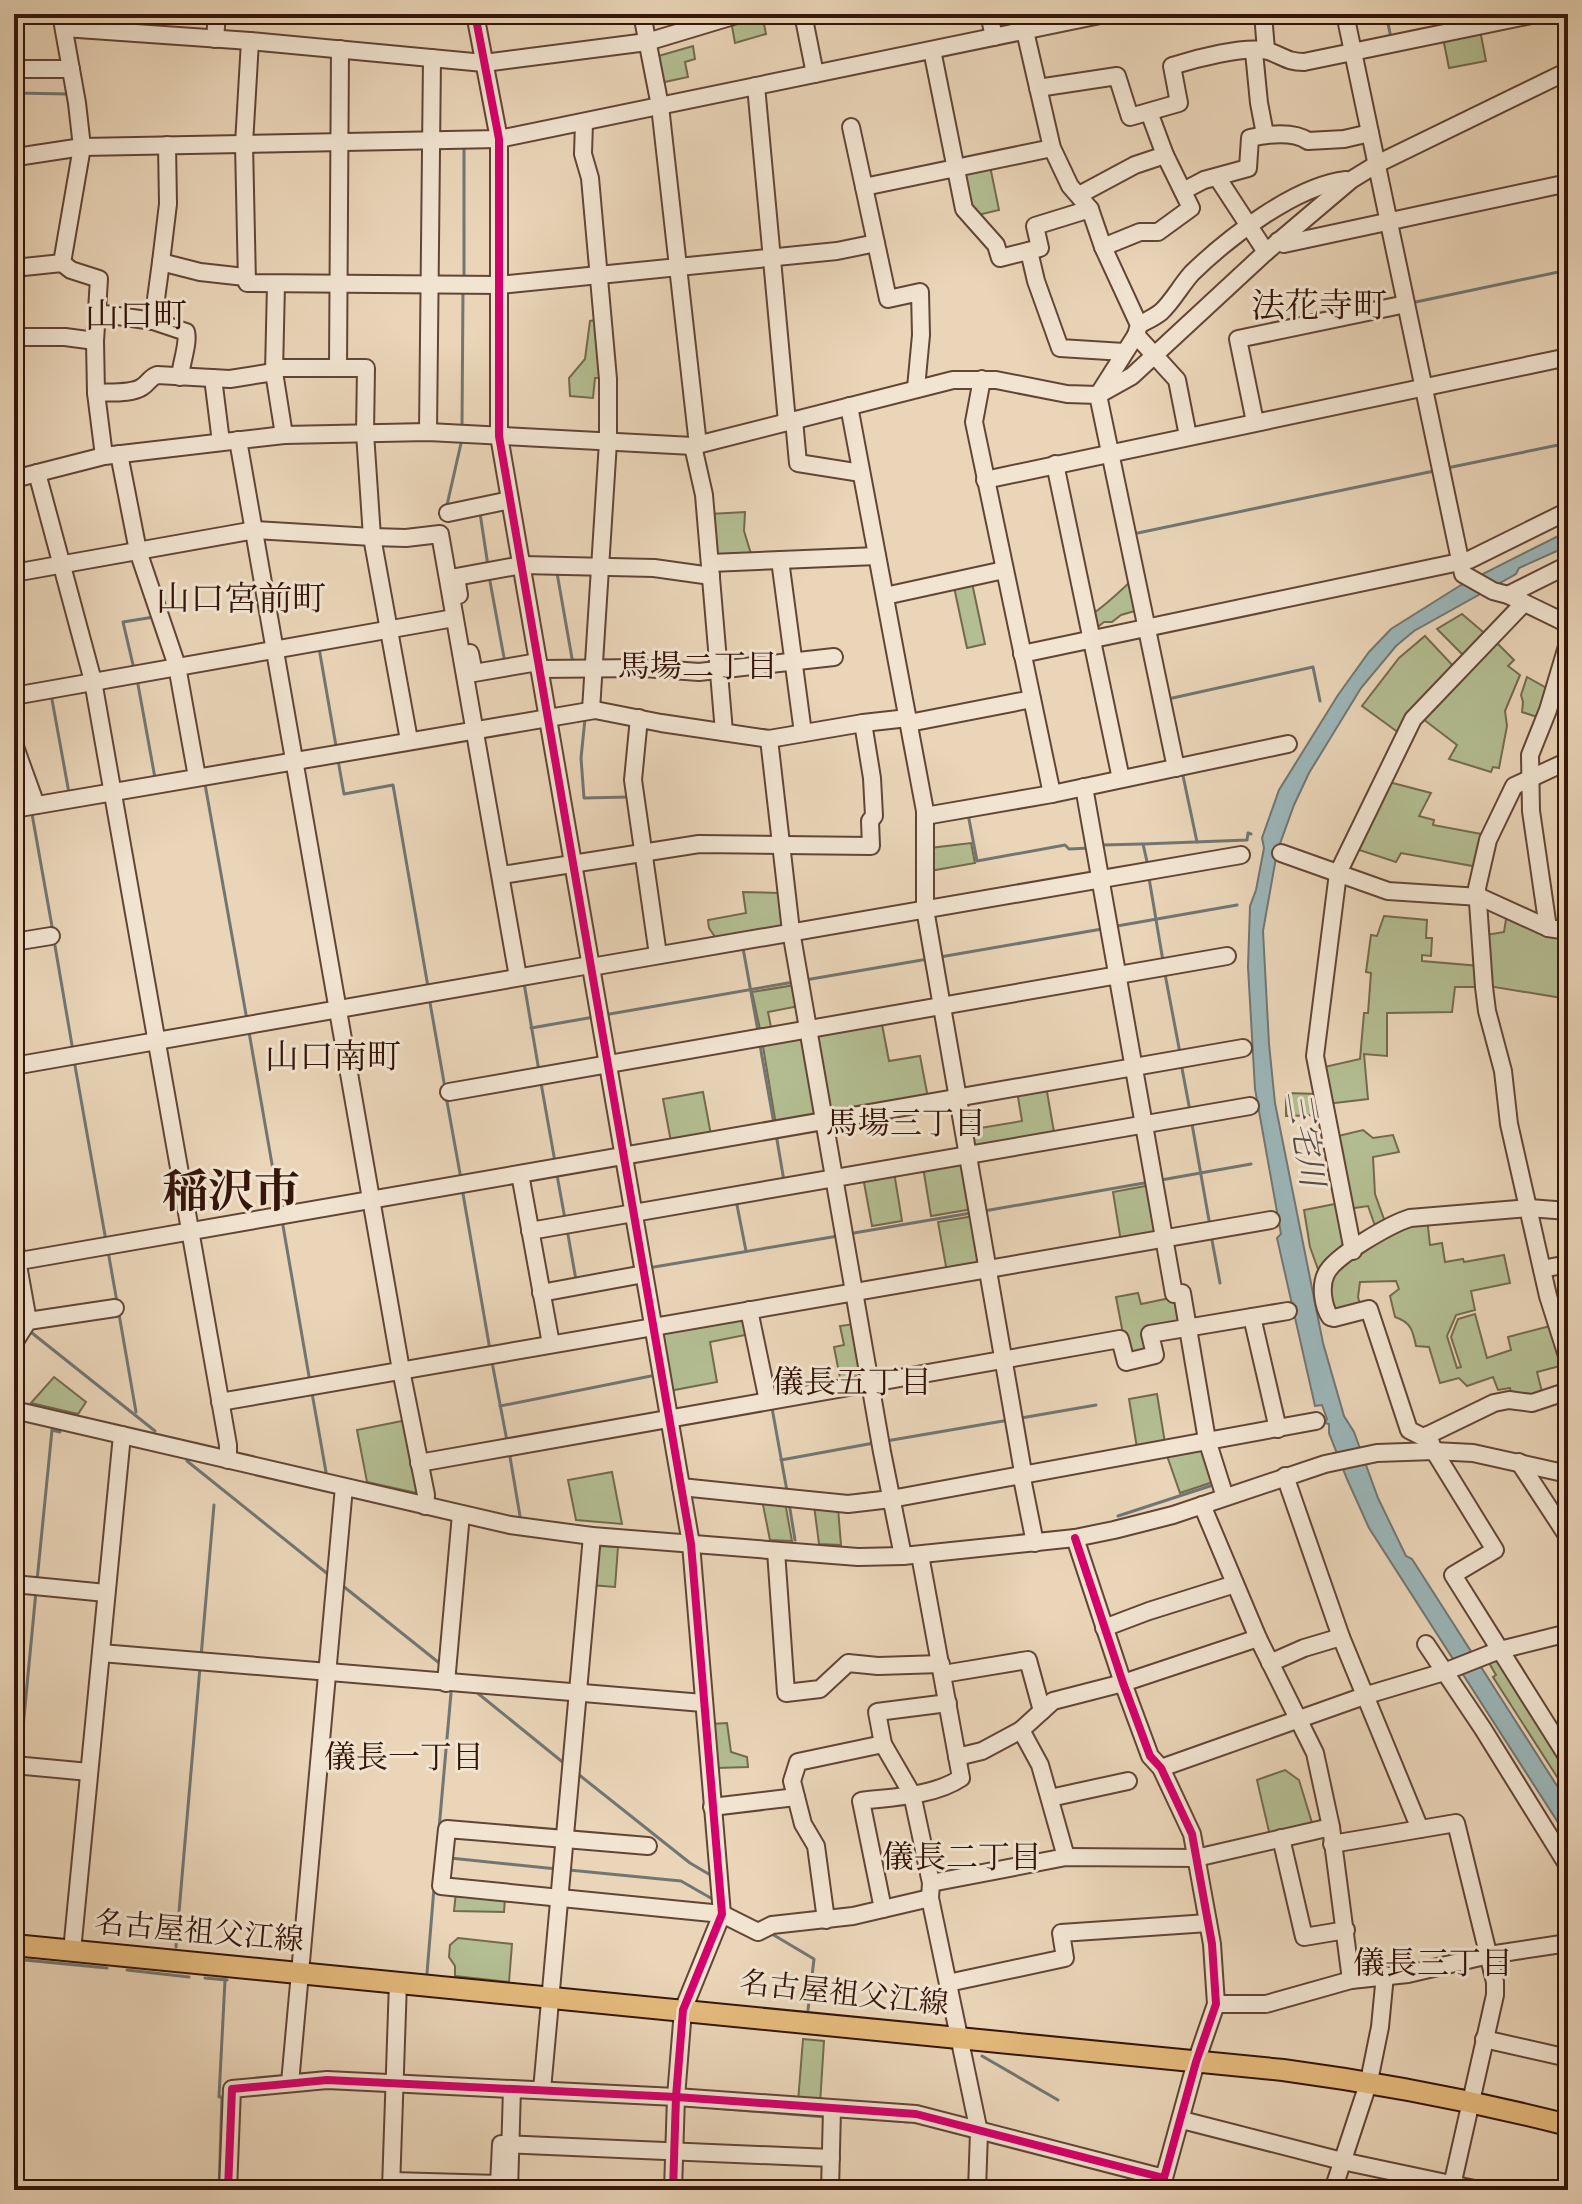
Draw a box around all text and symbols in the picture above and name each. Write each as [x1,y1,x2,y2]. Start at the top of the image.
district label: 法花寺町 [1251,288,1387,325]
district label: 山口町 [85,299,187,335]
district label: 山口宮前町 [156,581,326,618]
district label: 馬場二丁目 [618,650,778,685]
district label: 山口南町 [265,1039,401,1076]
water label: 三宅川 [1280,1089,1330,1192]
district label: 馬場三丁目 [826,1107,986,1142]
district label: 稲沢市 [162,1167,300,1218]
district label: 儀長五丁目 [772,1365,932,1401]
district label: 儀長一丁目 [324,1740,484,1776]
district label: 儀長二丁目 [882,1840,1042,1876]
street label: 名古屋祖父江線 [93,1906,305,1957]
district label: 儀長三丁目 [1353,1946,1513,1982]
street label: 名古屋祖父江線 [738,1966,950,2021]

